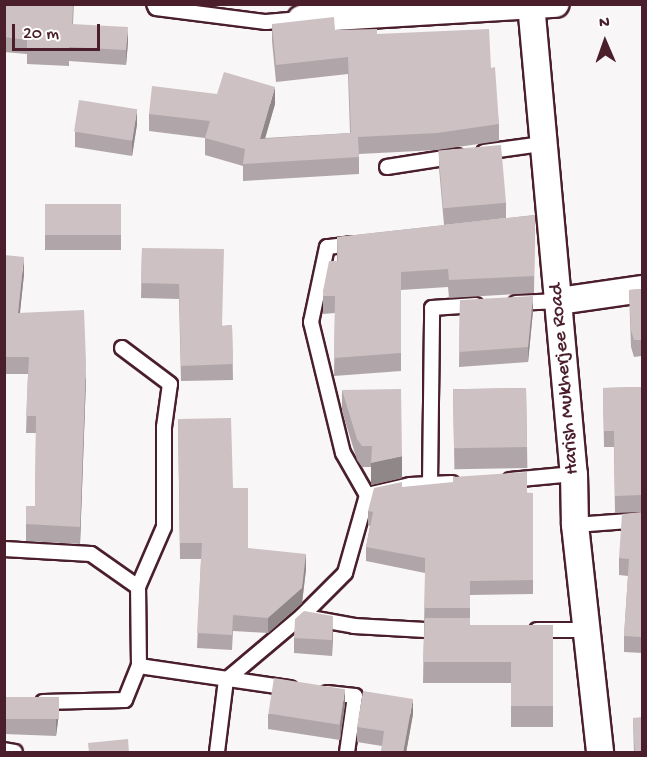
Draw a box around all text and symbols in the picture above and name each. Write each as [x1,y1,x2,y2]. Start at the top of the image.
scale bar [15,12,104,50]
north arrow [575,12,635,72]
text: N [599,14,610,33]
text: 20 m [23,24,59,45]
street label: Harish Mukherjee Road [545,282,585,476]

